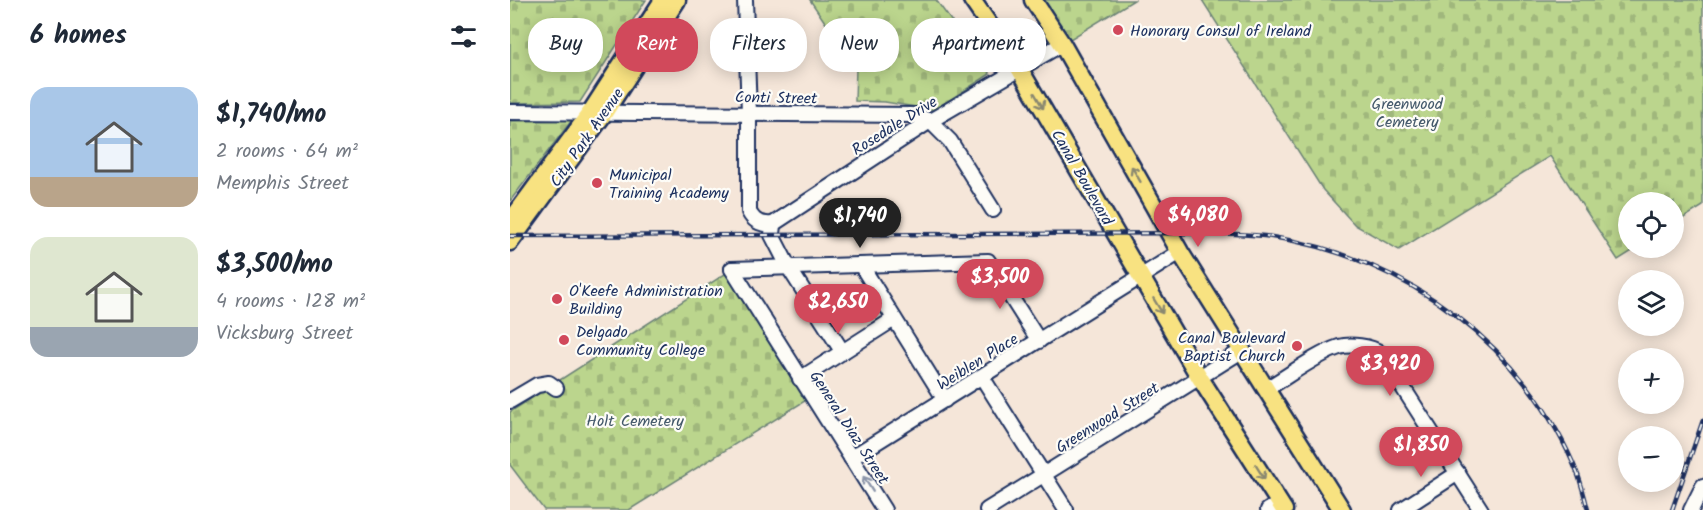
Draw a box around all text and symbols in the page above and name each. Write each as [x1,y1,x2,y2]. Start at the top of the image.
text: 6 homes [30,15,127,57]
chip: Buy [528,18,603,72]
chip: Rent [615,18,698,72]
chip: Filters [710,18,807,72]
chip: New [819,18,899,72]
chip: Apartment [911,18,1046,72]
place label: Honorary Consul of Ireland [1130,19,1312,44]
icon: filters [447,20,480,53]
marker: Honorary Consul of Ireland [1111,23,1125,37]
street label: City Park Avenue [544,83,631,193]
street label: Conti Street [735,85,818,112]
street label: Rosedale Drive [847,90,943,163]
one-way arrow [1033,92,1045,109]
park label: Greenwood Cemetery [1371,92,1444,135]
text: $1,740/mo [216,94,326,136]
icon: home [78,111,150,183]
street label: Canal Boulevard [1044,125,1120,231]
text: 2 rooms · 64 m² [216,136,358,168]
place label: Municipal Training Academy [609,163,729,206]
one-way arrow [1130,166,1142,183]
text: Memphis Street [216,168,349,200]
marker: Municipal Training Academy [590,176,604,190]
map controls [1618,192,1684,492]
button: locate [1618,192,1684,258]
pin: $4,080 [1149,197,1247,248]
pin: $1,740 [811,198,909,249]
text: $4,080 [1168,200,1228,232]
text: $1,740 [833,201,887,233]
text: $3,500/mo [216,244,333,286]
pin: $3,500 [951,259,1049,310]
icon: home [78,261,150,333]
text: $3,500 [971,262,1029,294]
button: layers [1618,270,1684,336]
place label: O'Keefe Administration Building [569,279,723,322]
pin: $2,650 [789,284,887,335]
text: 4 rooms · 128 m² [216,286,365,318]
text: $2,650 [808,287,868,319]
marker: O'Keefe Administration Building [550,292,564,306]
one-way arrow [1152,297,1164,314]
text: Vicksburg Street [216,318,353,350]
place label: Delgado Community College [576,320,705,363]
place label: Canal Boulevard Baptist Church [1178,326,1286,369]
street label: Weiblen Place [932,327,1024,397]
marker: Delgado Community College [557,333,571,347]
marker: Canal Boulevard Baptist Church [1290,339,1304,353]
pin: $3,920 [1341,346,1439,397]
button: + [1618,348,1684,414]
text: $3,920 [1360,349,1420,381]
street label: General Diaz Street [802,366,895,490]
street label: Greenwood Street [1051,376,1165,460]
park label: Holt Cemetery [586,409,684,434]
button: − [1618,426,1684,492]
pin: $1,850 [1372,427,1470,478]
text: $1,850 [1393,430,1449,462]
one-way arrow [1255,463,1267,480]
one-way arrow [861,476,873,493]

